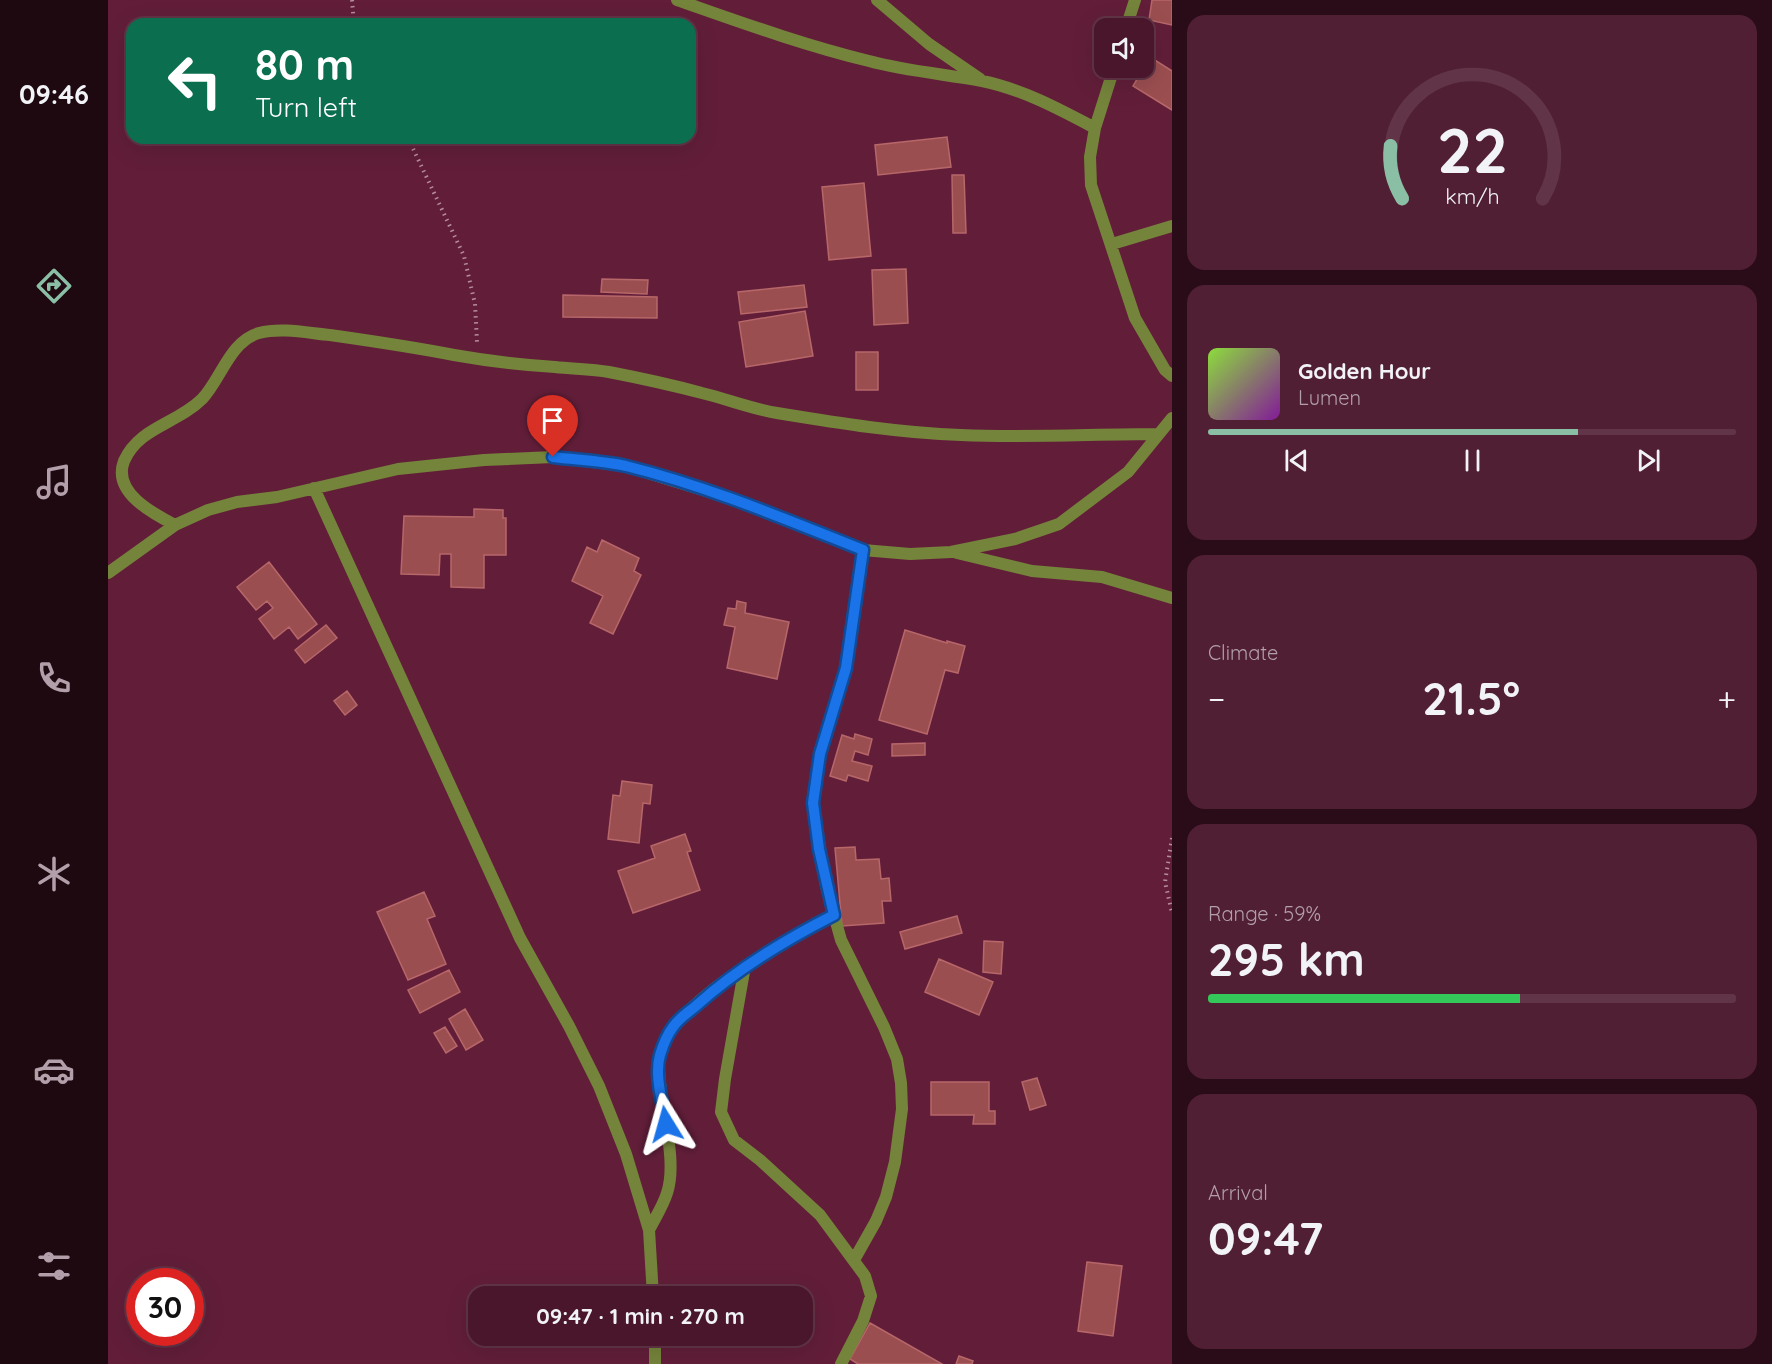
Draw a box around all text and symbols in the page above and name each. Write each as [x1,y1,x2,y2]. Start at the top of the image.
map controls [1094,18,1154,78]
button: sound [1094,18,1154,78]
text: 80 m [255,38,354,91]
icon: left [156,42,234,120]
text: 09:46 [19,77,89,111]
text: Turn left [255,90,357,124]
text: 22 [1436,112,1508,190]
text: km/h [1445,184,1499,210]
icon: directions [33,265,75,307]
text: Golden Hour [1298,357,1431,385]
text: Lumen [1298,385,1361,410]
pin [527,395,578,457]
icon: arrive [536,404,569,437]
icon: previous [1280,444,1313,477]
icon: pause [1456,444,1489,477]
icon: next [1632,444,1665,477]
icon: music [33,461,75,503]
text: Climate [1208,640,1278,665]
icon: phone [33,657,75,699]
text: 21.5° [1422,670,1520,726]
text: − [1208,678,1225,719]
text: + [1717,678,1736,719]
icon: climate [33,853,75,895]
text: Range · 59% [1208,901,1321,926]
text: 295 km [1208,931,1365,987]
icon: car [33,1049,75,1091]
position arrow [634,1092,698,1156]
text: Arrival [1208,1180,1268,1205]
text: 09:47 [1208,1210,1323,1266]
icon: filters [33,1245,75,1287]
speed limit sign: 30 [126,1268,204,1346]
text: 09:47 · 1 min · 270 m [536,1302,745,1330]

